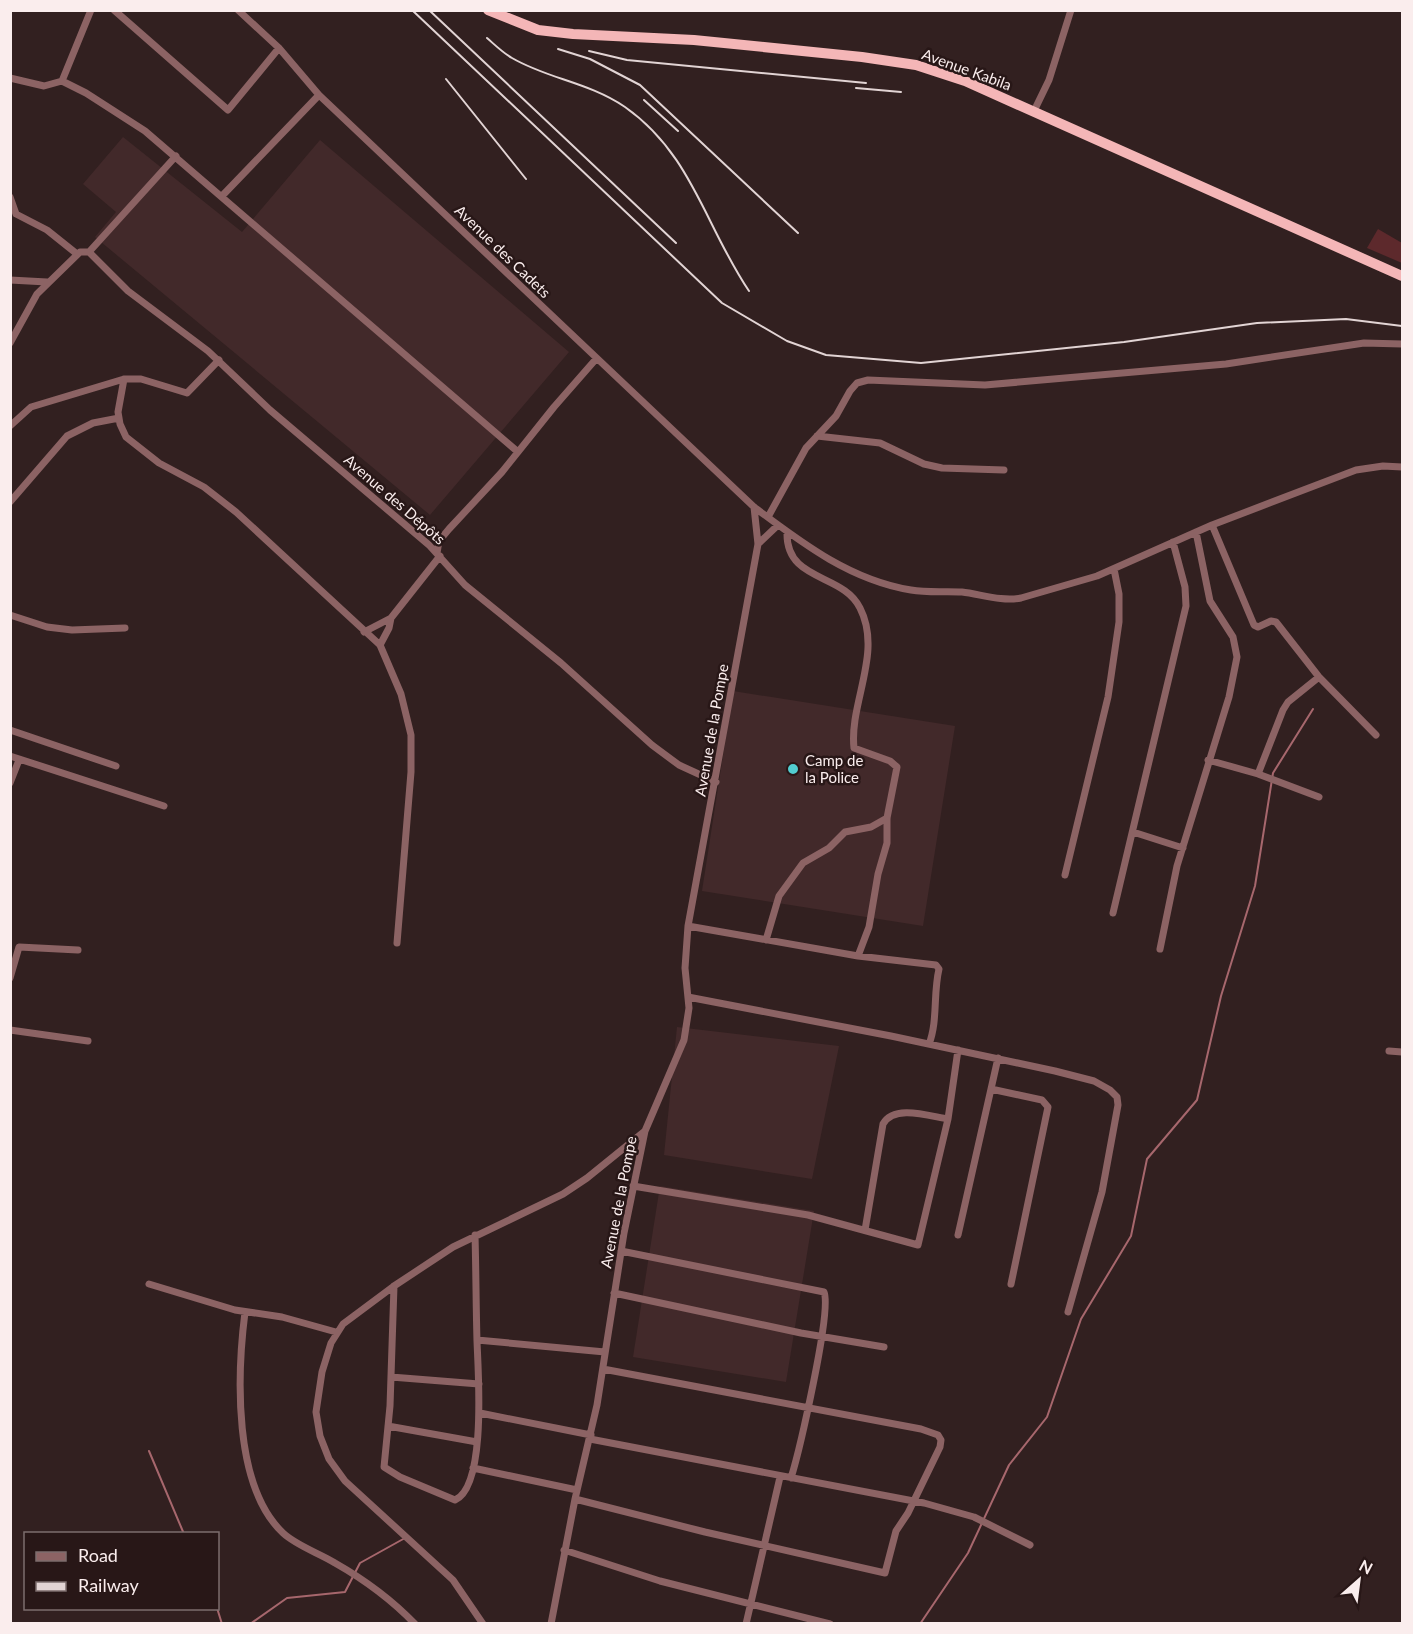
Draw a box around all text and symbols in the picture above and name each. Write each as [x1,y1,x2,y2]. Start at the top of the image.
street label: Avenue Kabila [920,44,1014,94]
street label: Avenue des Cadets [452,201,554,301]
street label: Avenue des Dépôts [341,450,449,548]
street label: Avenue de la Pompe [690,662,732,798]
place label: Camp de la Police [805,751,863,786]
marker: Camp de la Police [786,762,800,776]
street label: Avenue de la Pompe [596,1134,640,1270]
legend [24,1532,219,1610]
text: Road [78,1544,118,1566]
north arrow [1329,1550,1389,1610]
text: N [1356,1555,1376,1578]
text: Railway [78,1574,139,1596]

